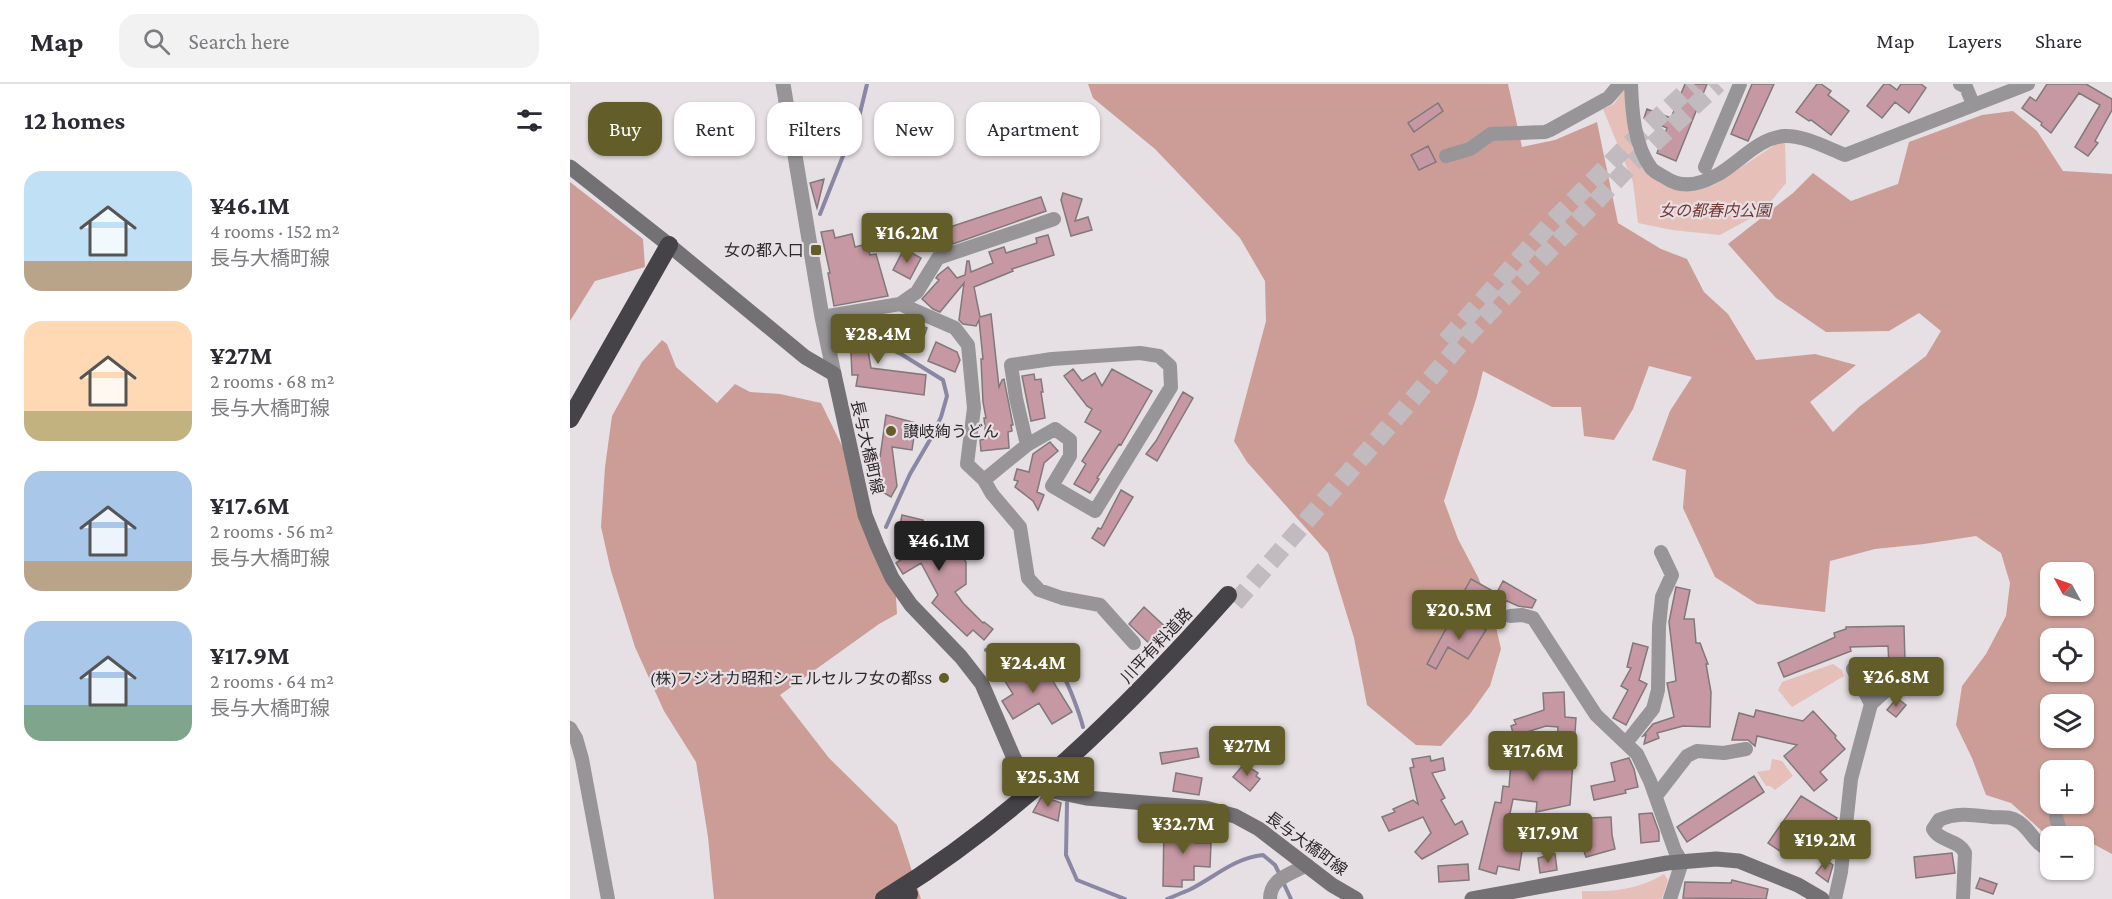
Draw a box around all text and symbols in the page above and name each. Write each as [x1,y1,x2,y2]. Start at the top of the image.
search box [119,14,539,68]
icon: search [140,25,173,58]
text: Map [30,26,83,57]
text: Search here [188,29,289,54]
text: Map [1876,29,1915,53]
text: Layers [1948,29,2002,53]
text: Share [2035,29,2082,53]
chip: Buy [588,102,662,156]
chip: Rent [674,102,755,156]
chip: Filters [767,102,862,156]
chip: New [874,102,954,156]
chip: Apartment [966,102,1100,156]
icon: filters [513,104,546,137]
text: 12 homes [24,106,125,135]
text: ¥46.1M [210,191,290,220]
icon: home [72,195,144,267]
park label: 女の都春内公園 [1659,202,1773,219]
pin: ¥16.2M [858,213,956,264]
text: 4 rooms · 152 m² [210,220,339,242]
text: ¥16.2M [876,221,938,243]
place label: 女の都入口 [724,242,804,259]
marker: 女の都入口 [809,243,823,257]
text: 長与大橋町線 [210,247,330,269]
pin: ¥28.4M [829,314,927,365]
text: ¥28.4M [845,322,911,344]
text: ¥27M [210,341,272,370]
icon: home [72,345,144,417]
text: 2 rooms · 68 m² [210,370,335,392]
text: 長与大橋町線 [210,397,330,419]
street label: 長与大橋町線 [848,398,887,496]
place label: 讃岐絢うどん [903,423,999,440]
marker: 讃岐絢うどん [884,424,898,438]
text: ¥17.6M [210,491,290,520]
icon: home [72,495,144,567]
text: 2 rooms · 56 m² [210,520,333,542]
pin: ¥46.1M [890,521,988,572]
text: ¥46.1M [908,529,970,551]
text: 長与大橋町線 [210,547,330,569]
north arrow [2040,562,2094,616]
map controls [2040,562,2094,880]
pin: ¥20.5M [1410,590,1508,641]
text: ¥20.5M [1426,598,1492,620]
street label: 川平有料道路 [1117,604,1195,686]
button: locate [2040,628,2094,682]
text: ¥17.9M [210,641,290,670]
pin: ¥24.4M [984,643,1082,694]
icon: home [72,645,144,717]
text: ¥24.4M [1000,651,1066,673]
pin: ¥26.8M [1847,657,1945,708]
text: ¥26.8M [1863,665,1929,687]
text: 2 rooms · 64 m² [210,670,334,692]
place label: (株)フジオカ昭和シェルセルフ女の都SS [650,670,932,688]
marker: (株)フジオカ昭和シェルセルフ女の都SS [937,671,951,685]
button: layers [2040,694,2094,748]
text: 長与大橋町線 [210,697,330,719]
pin: ¥27M [1211,726,1283,777]
pin: ¥17.6M [1484,731,1582,782]
text: ¥27M [1223,734,1271,756]
text: ¥17.6M [1502,739,1564,761]
pin: ¥25.3M [999,757,1097,808]
button: + [2040,760,2094,814]
text: ¥25.3M [1016,765,1080,787]
pin: ¥32.7M [1134,804,1232,855]
street label: 長与大橋町線 [1263,808,1351,878]
text: ¥32.7M [1152,812,1214,834]
pin: ¥17.9M [1499,813,1597,864]
pin: ¥19.2M [1776,820,1874,871]
text: ¥17.9M [1517,821,1579,843]
button: − [2040,826,2094,880]
text: ¥19.2M [1794,828,1856,850]

